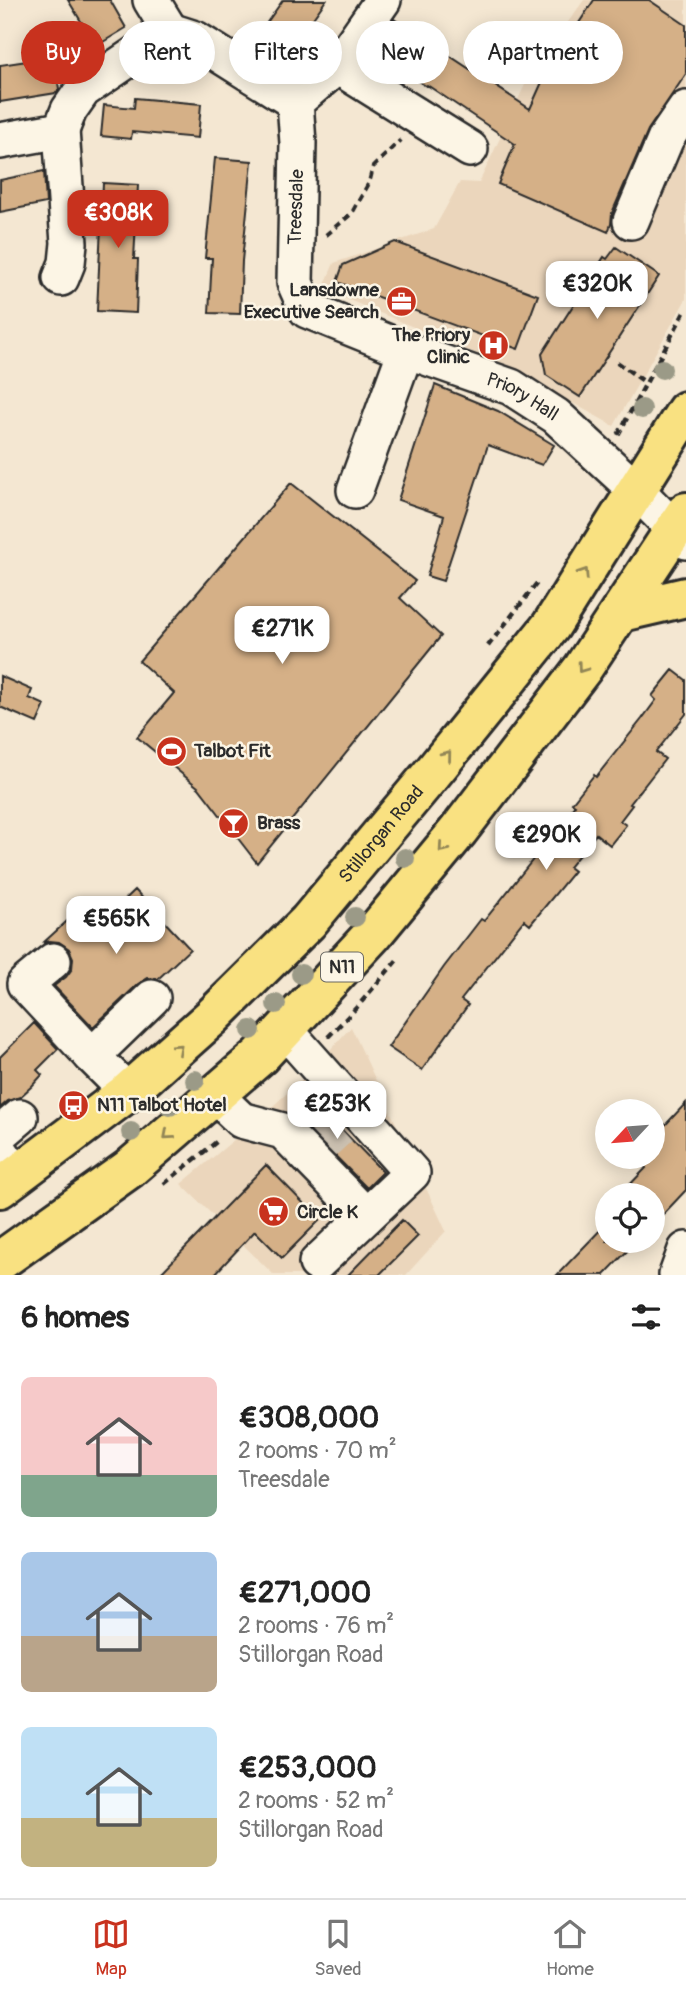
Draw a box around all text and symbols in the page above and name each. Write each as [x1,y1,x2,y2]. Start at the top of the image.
chip: Buy [21,21,105,84]
chip: Rent [119,21,215,84]
chip: Filters [229,21,342,84]
chip: New [356,21,449,84]
chip: Apartment [463,21,623,84]
street label: Treesdale [283,168,309,245]
pin: €308K [69,190,167,250]
text: €308K [83,198,153,227]
pin: €320K [548,262,646,321]
text: €320K [562,269,632,298]
place label: Lansdowne Executive Search [244,278,380,324]
office icon: Lansdowne Executive Search [385,284,419,318]
place label: The Priory Clinic [391,323,471,369]
hospital icon: The Priory Clinic [476,329,510,363]
street label: Priory Hall [483,367,563,426]
one-way arrow [576,568,589,581]
pin: €271K [233,606,331,666]
text: €271K [250,614,314,643]
one-way arrow [578,660,591,673]
sports icon: Talbot Fit [154,734,188,768]
place label: Talbot Fit [193,739,272,763]
one-way arrow [439,750,452,762]
street label: Stillorgan Road [334,780,429,888]
bar icon: Brass [217,806,251,840]
place label: Brass [257,811,301,835]
pin: €290K [497,812,595,872]
text: €290K [511,820,581,849]
one-way arrow [439,840,451,853]
pin: €565K [67,897,165,956]
text: €565K [82,904,150,933]
road number: N11 [321,952,363,982]
one-way arrow [169,1044,182,1056]
pin: €253K [288,1082,386,1141]
bus stop icon: N11 Talbot Hotel [57,1088,91,1122]
text: €253K [303,1089,371,1118]
place label: N11 Talbot Hotel [97,1093,227,1117]
north arrow [595,1099,665,1169]
map controls [595,1099,665,1253]
one-way arrow [163,1127,176,1139]
button: locate [595,1183,665,1253]
supermarket icon: Circle K [257,1195,291,1229]
place label: Circle K [297,1200,359,1224]
icon: filters [627,1298,665,1336]
text: 6 homes [21,1299,129,1336]
text: €308,000 [238,1399,379,1436]
icon: home [77,1405,161,1489]
text: 2 rooms · 70 m² [238,1436,397,1465]
text: Treesdale [238,1465,330,1494]
text: €271,000 [238,1574,371,1611]
icon: home [77,1580,161,1664]
text: 2 rooms · 76 m² [238,1611,394,1640]
text: Stillorgan Road [238,1640,384,1669]
text: €253,000 [238,1749,377,1786]
icon: home [77,1755,161,1839]
text: 2 rooms · 52 m² [238,1786,394,1815]
text: Stillorgan Road [238,1815,384,1844]
tab: Map [92,1915,130,1981]
tab: Saved [314,1915,362,1981]
tab: Home [546,1915,594,1981]

